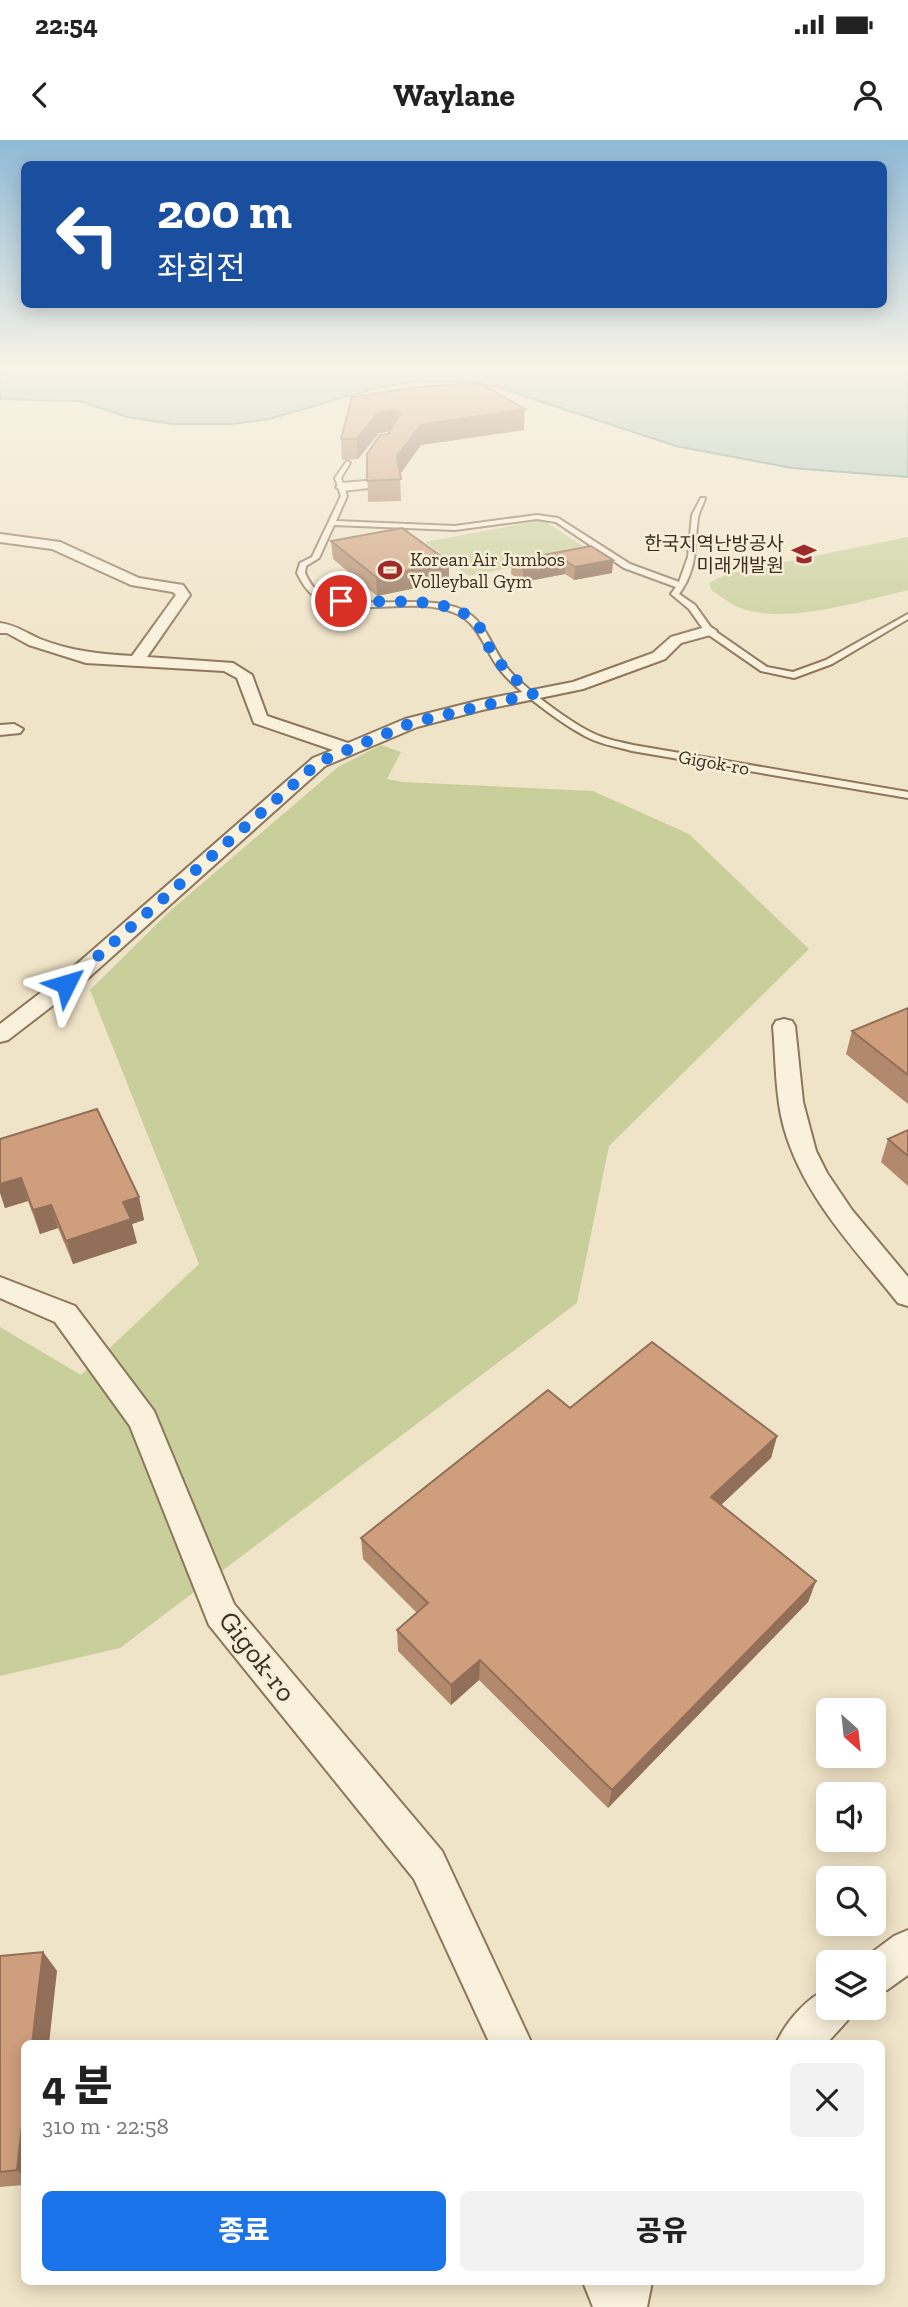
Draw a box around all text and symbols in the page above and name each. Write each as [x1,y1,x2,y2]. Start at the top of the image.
text: 22:54 [35,9,98,41]
icon: back [21,76,59,114]
text: Waylane [393,76,515,114]
icon: person [849,76,887,114]
text: 200 m [157,182,292,241]
icon: left [42,189,133,280]
text: 좌회전 [157,249,245,287]
place label: 한국지역난방공사 미래개발원 [644,532,784,577]
school or university icon: 한국지역난방공사 미래개발원 [790,540,818,568]
place label: Korean Air Jumbos Volleyball Gym [409,548,565,593]
sports icon: Korean Air Jumbos Volleyball Gym [376,556,404,584]
pin [311,571,371,631]
icon: arrive [322,582,360,620]
street label: Gigok-ro [677,745,751,780]
position arrow [29,947,103,1021]
street label: Gigok-ro [212,1604,303,1708]
north arrow [816,1698,886,1768]
map controls [816,1698,886,2020]
button: sound [816,1782,886,1852]
button: search [816,1866,886,1936]
button: layers [816,1950,886,2020]
text: 4 분 [42,2060,112,2111]
button: close [790,2063,864,2137]
text: 310 m · 22:58 [42,2112,169,2140]
button: 종료 [42,2191,446,2271]
button: 공유 [460,2191,864,2271]

